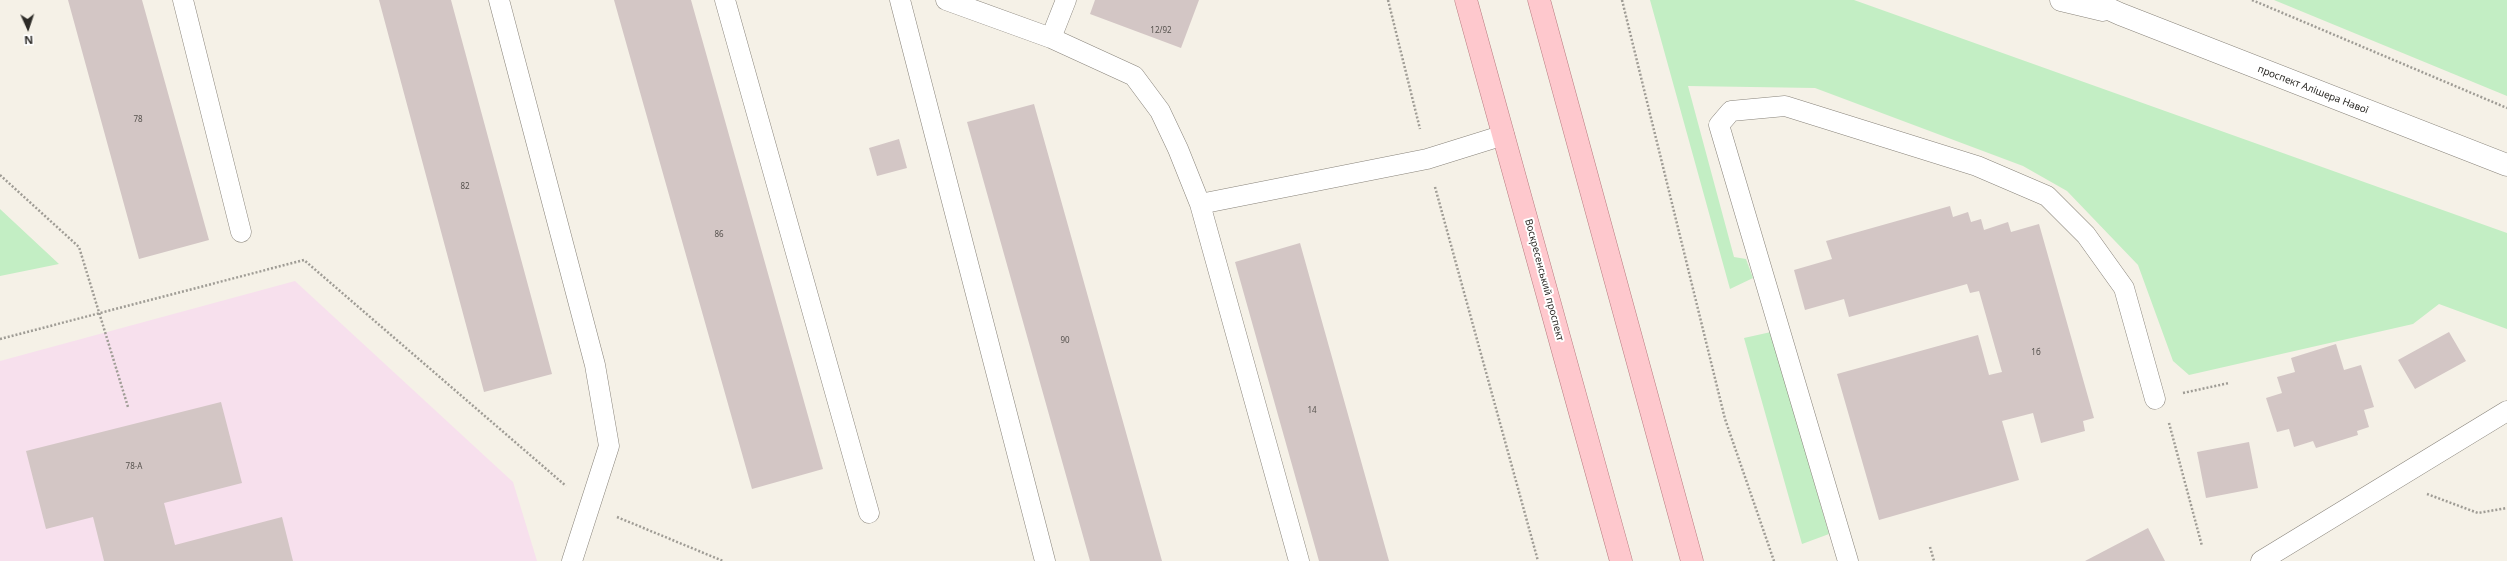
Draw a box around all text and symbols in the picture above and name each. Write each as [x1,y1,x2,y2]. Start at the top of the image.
north arrow [8,8,48,48]
house number: 12/92 [1150,26,1172,36]
text: N [24,33,34,48]
street label: проспект Алішера Навої [2256,63,2370,117]
house number: 78 [133,115,143,125]
house number: 82 [460,182,470,192]
street label: Воскресенський проспект [1522,218,1566,342]
house number: 86 [714,230,724,240]
house number: 90 [1060,336,1070,346]
house number: 1б [2031,348,2041,358]
house number: 14 [1307,406,1317,416]
house number: 78-А [126,462,142,472]

